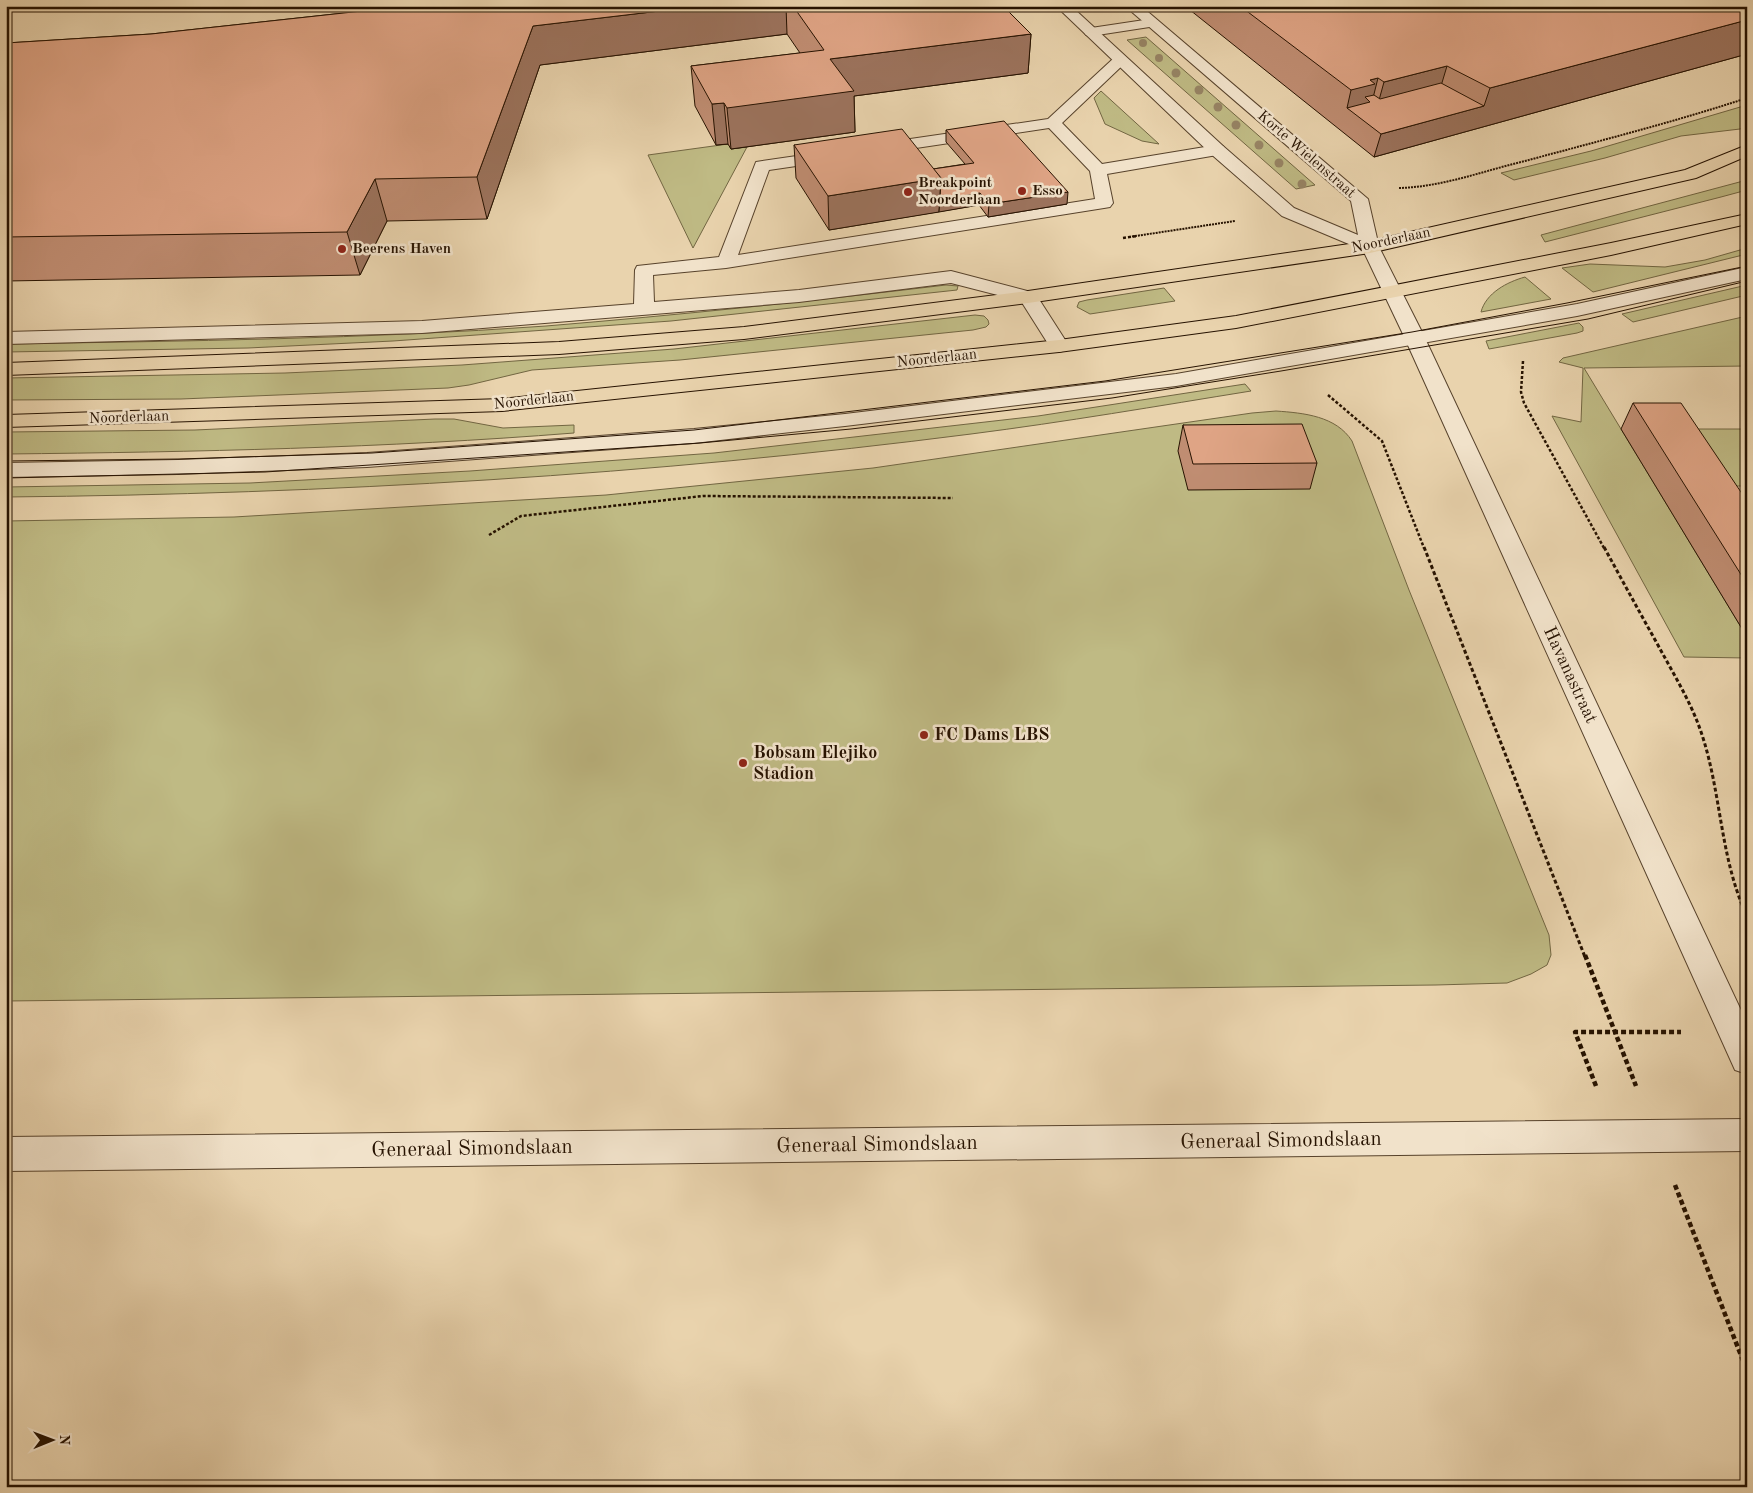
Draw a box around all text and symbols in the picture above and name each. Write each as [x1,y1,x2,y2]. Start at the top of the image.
street label: Korte Wielenstraat [1254,108,1358,202]
place label: Breakpoint Noorderlaan [918,176,1001,208]
place label: Esso [1032,184,1063,199]
marker: Esso [1016,185,1028,197]
marker: Breakpoint Noorderlaan [902,186,914,198]
street label: Noorderlaan [1350,225,1432,257]
place label: Beerens Haven [352,242,451,257]
marker: Beerens Haven [336,243,348,255]
street label: Noorderlaan [896,347,978,371]
street label: Noorderlaan [493,389,575,413]
street label: Noorderlaan [89,409,169,427]
street label: Havanastraat [1540,624,1600,726]
place label: FC Dams LBS [934,726,1049,744]
marker: FC Dams LBS [918,729,930,741]
place label: Bobsam Elejiko Stadion [753,744,877,783]
marker: Bobsam Elejiko Stadion [737,757,749,769]
street label: Generaal Simondslaan [1180,1129,1382,1153]
street label: Generaal Simondslaan [776,1133,978,1157]
street label: Generaal Simondslaan [371,1137,573,1161]
north arrow [28,1416,78,1466]
text: N [57,1434,71,1446]

